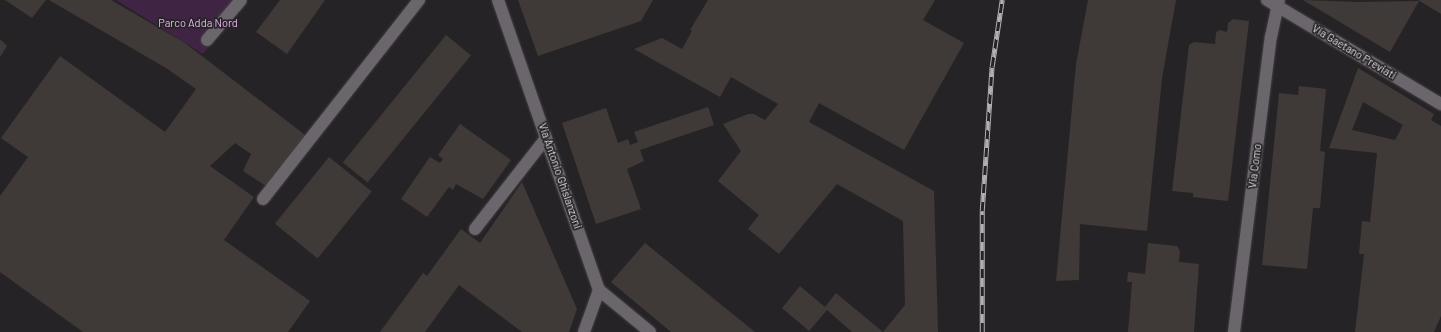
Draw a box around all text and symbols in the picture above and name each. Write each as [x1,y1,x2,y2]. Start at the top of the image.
park label: Parco Adda Nord [158,16,238,30]
street label: Via Gaetano Previati [1310,22,1398,82]
street label: Via Antonio Ghislanzoni [536,121,584,231]
street label: Via Como [1246,143,1264,189]

